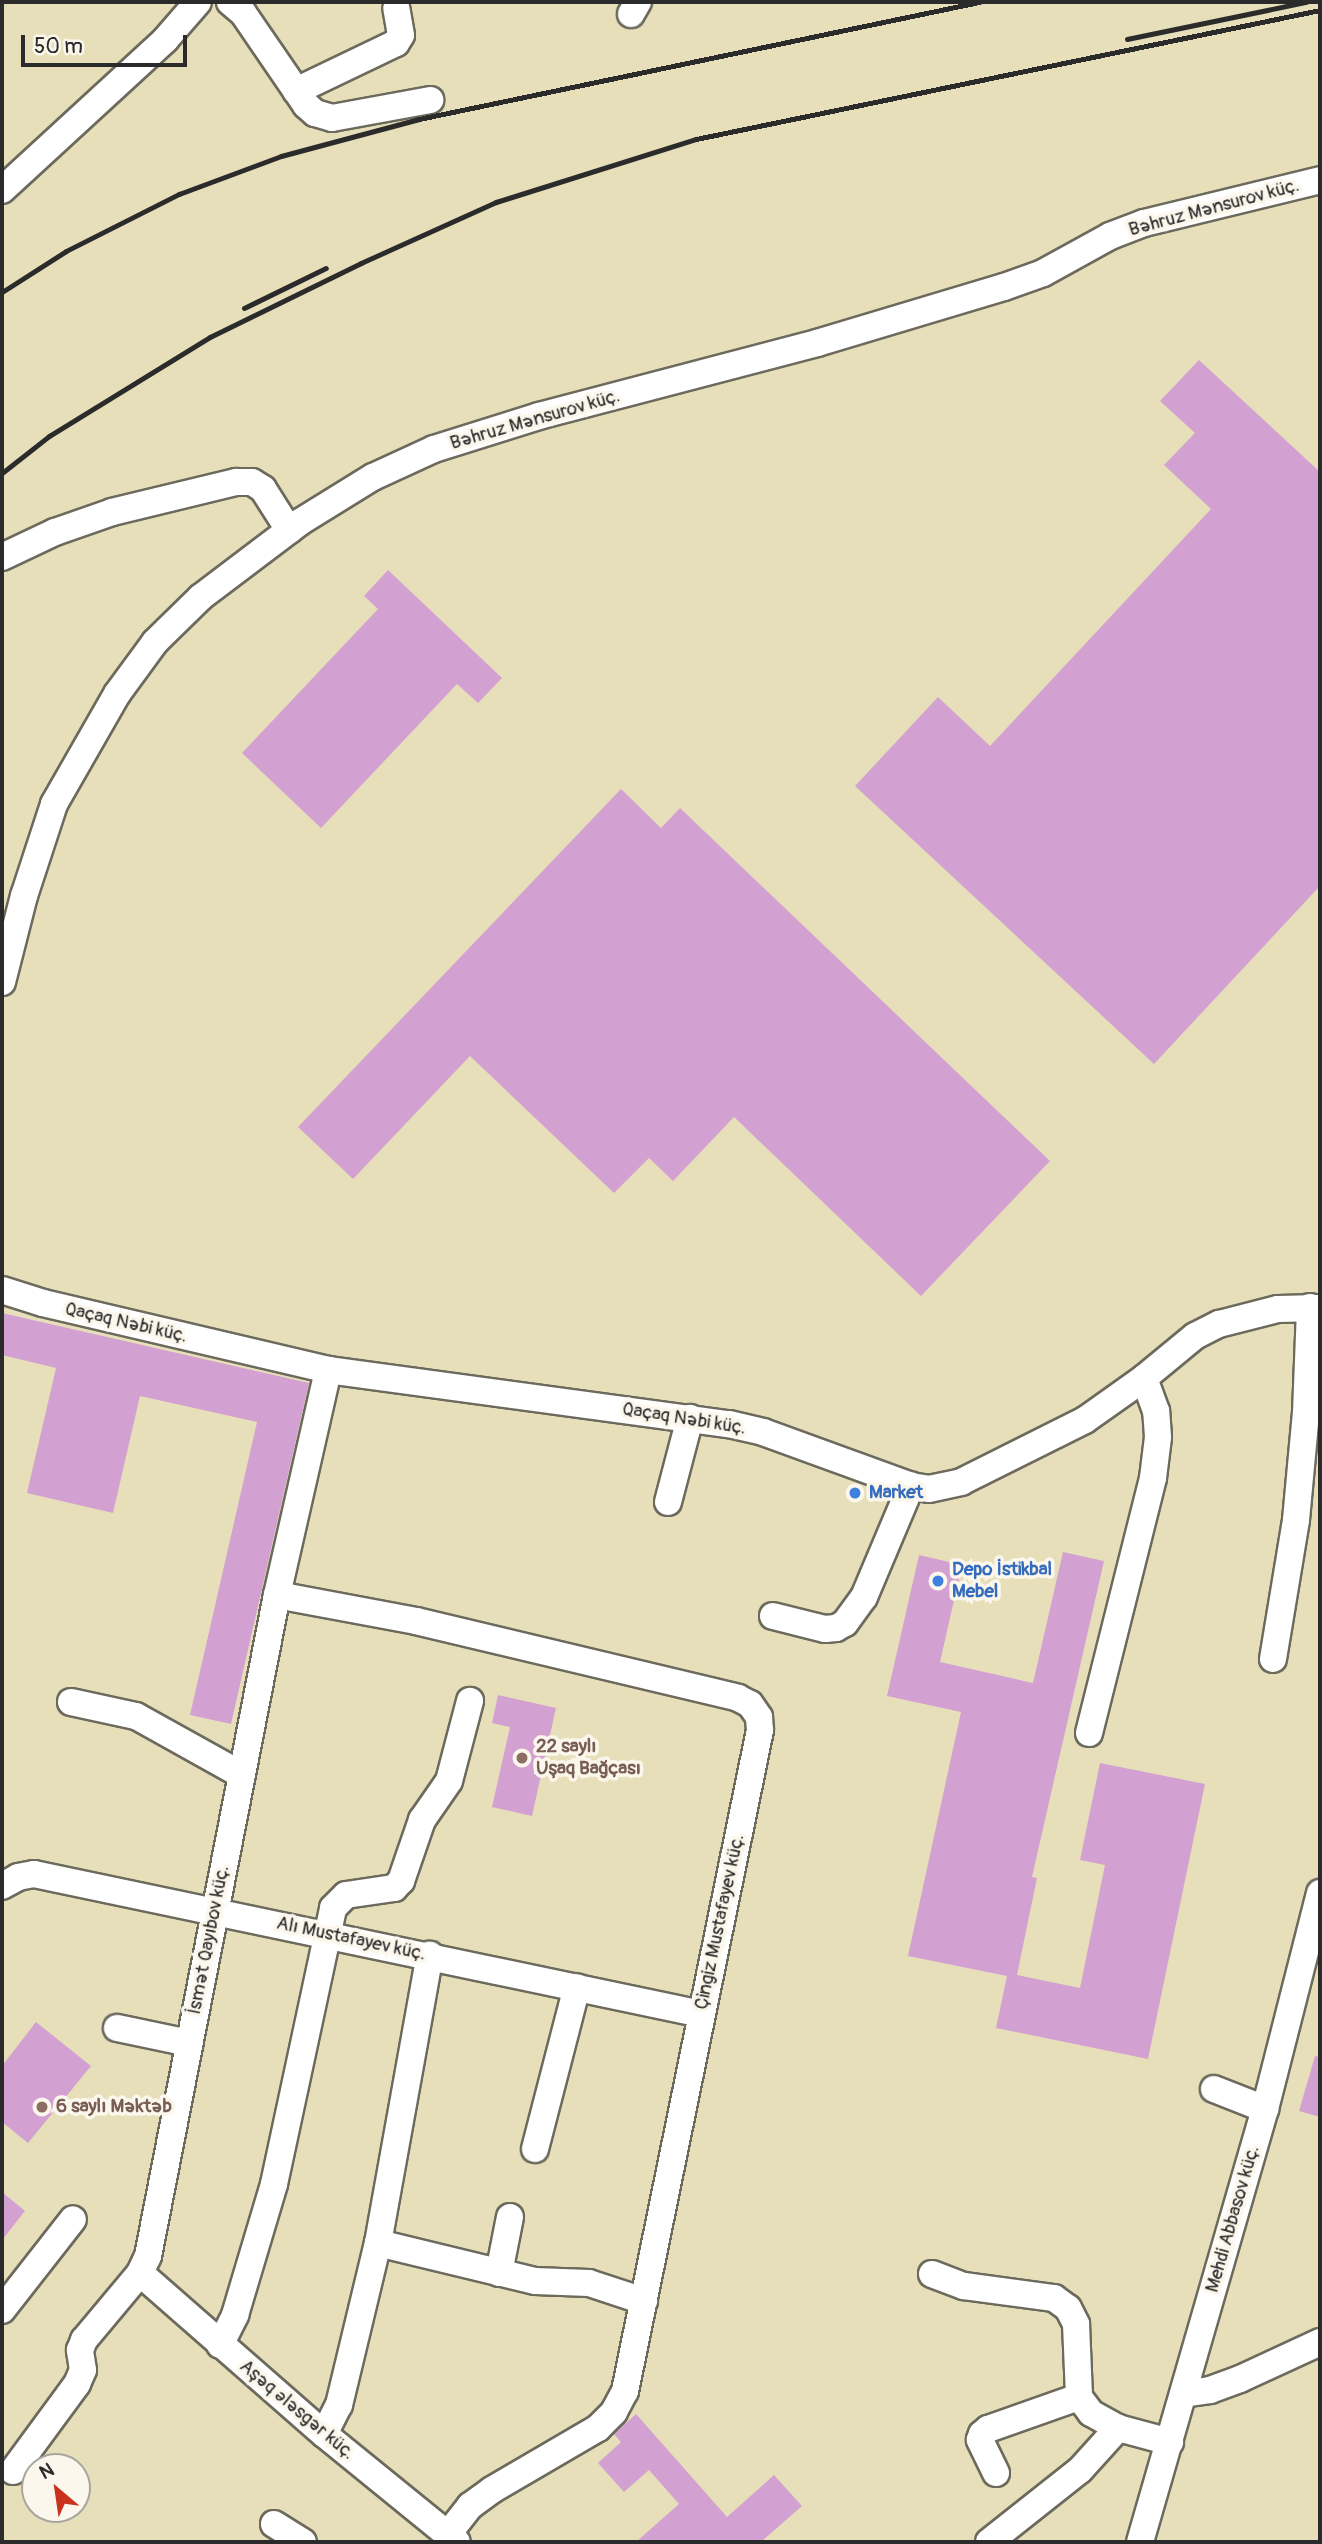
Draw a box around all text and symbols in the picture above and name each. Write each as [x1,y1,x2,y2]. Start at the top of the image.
scale bar [24,21,191,65]
text: 50 m [34,33,83,60]
street label: Bəhruz Mənsurov küç. [1126,174,1302,242]
street label: Bəhruz Mənsurov küç. [447,385,623,455]
street label: Qaçaq Nəbi küç. [63,1298,189,1348]
street label: Qaçaq Nəbi küç. [620,1398,748,1440]
place label: Market [869,1482,923,1504]
marker: Market [847,1485,863,1501]
place label: Depo İstikbal Mebel [952,1559,1052,1603]
marker: Depo İstikbal Mebel [930,1573,946,1589]
place label: 22 saylı Uşaq Bağçası [536,1736,641,1780]
marker: 22 saylı Uşaq Bağçası [514,1750,530,1766]
street label: Çingiz Mustafayev küç. [690,1832,750,2012]
street label: İsmət Qayıbov küç. [183,1863,235,2017]
street label: Alı Mustafayev küç. [274,1912,428,1966]
place label: 6 saylı Məktəb [56,2096,172,2118]
marker: 6 saylı Məktəb [34,2099,50,2115]
street label: Mehdi Abbasov küç. [1201,2143,1265,2295]
street label: Aşəq Ələsgər küç. [235,2355,359,2465]
north arrow [21,2453,91,2523]
text: N [35,2458,58,2485]

